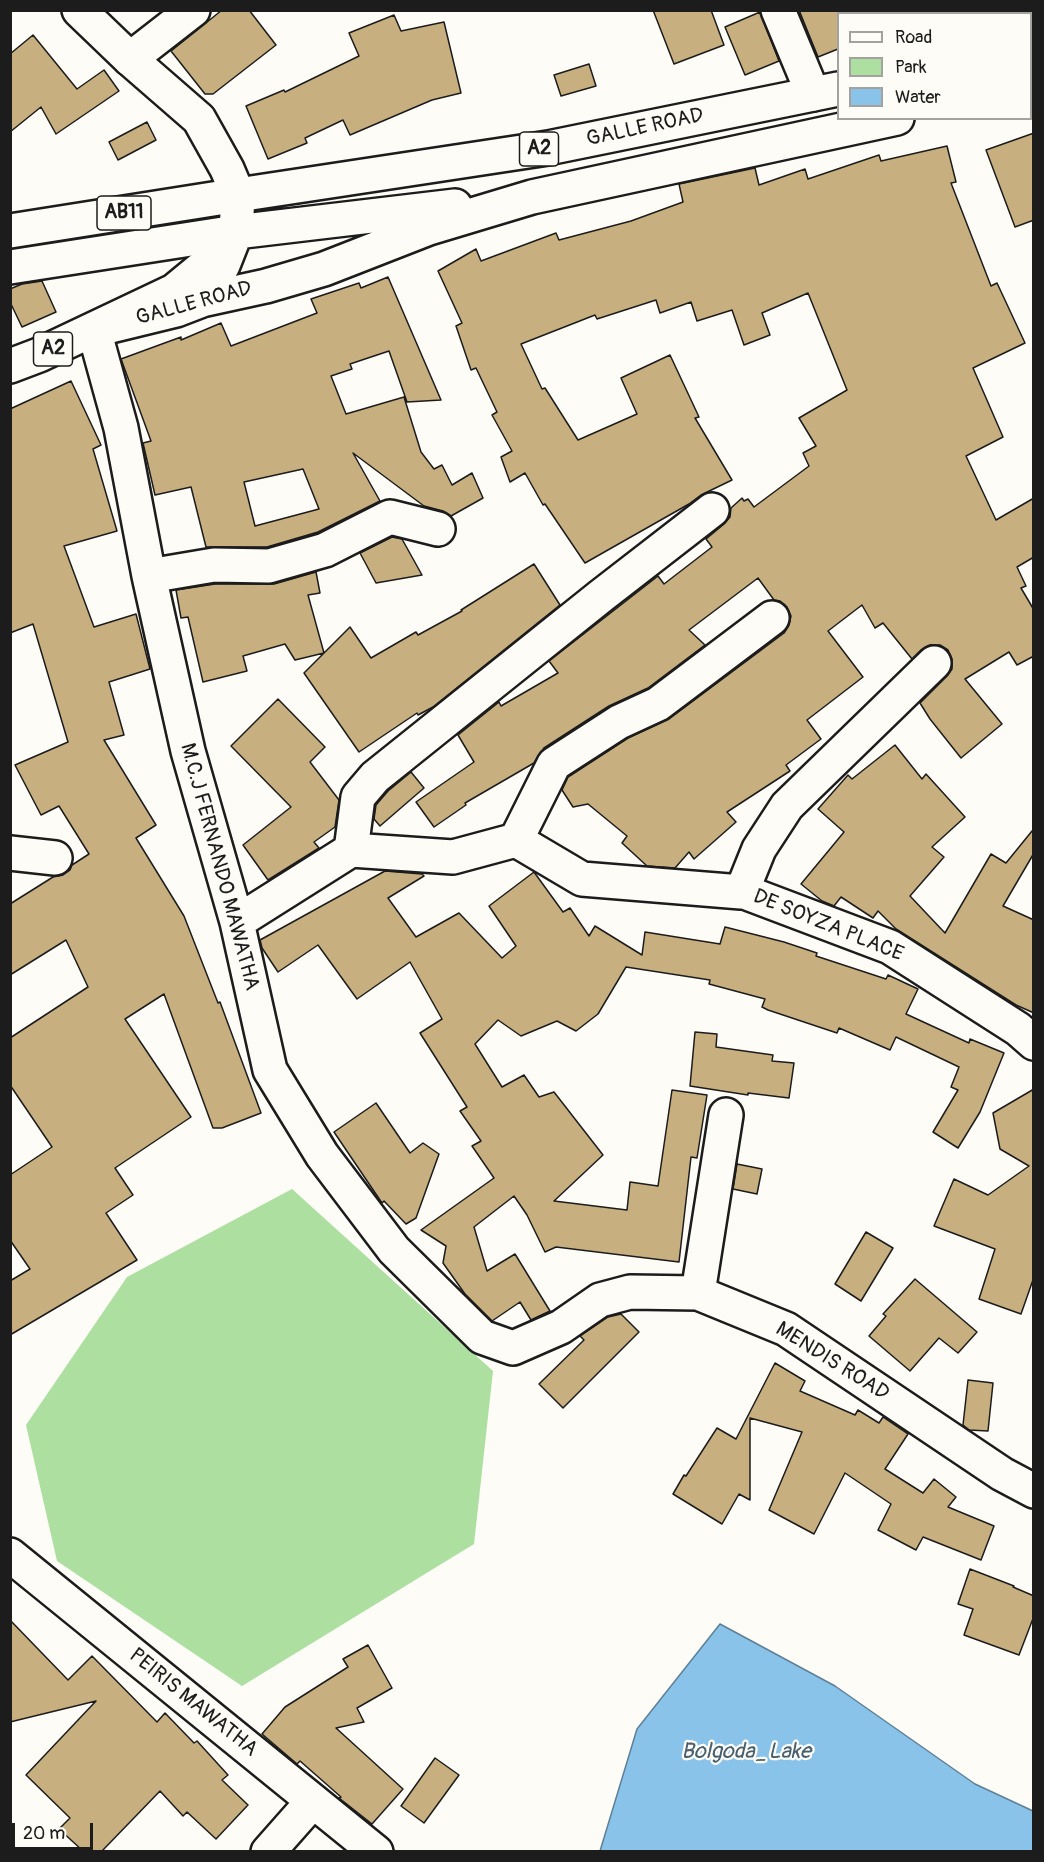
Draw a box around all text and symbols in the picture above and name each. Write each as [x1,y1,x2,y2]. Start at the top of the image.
legend [837,12,1032,120]
text: Road [895,26,932,49]
text: Park [895,56,927,79]
text: Water [895,86,941,109]
street label: GALLE ROAD [584,103,706,153]
road number: A2 [520,132,558,166]
road number: AB11 [97,196,151,230]
street label: GALLE ROAD [133,276,255,332]
road number: A2 [34,332,72,366]
street label: M.C.J FERNANDO MAWATHA [174,741,264,993]
street label: DE SOYZA PLACE [749,884,907,968]
street label: MENDIS ROAD [771,1317,893,1407]
street label: PEIRIS MAWATHA [124,1643,262,1763]
water label: Bolgoda_Lake [681,1739,811,1765]
scale bar [15,1811,96,1849]
text: 20 m [23,1822,65,1845]

